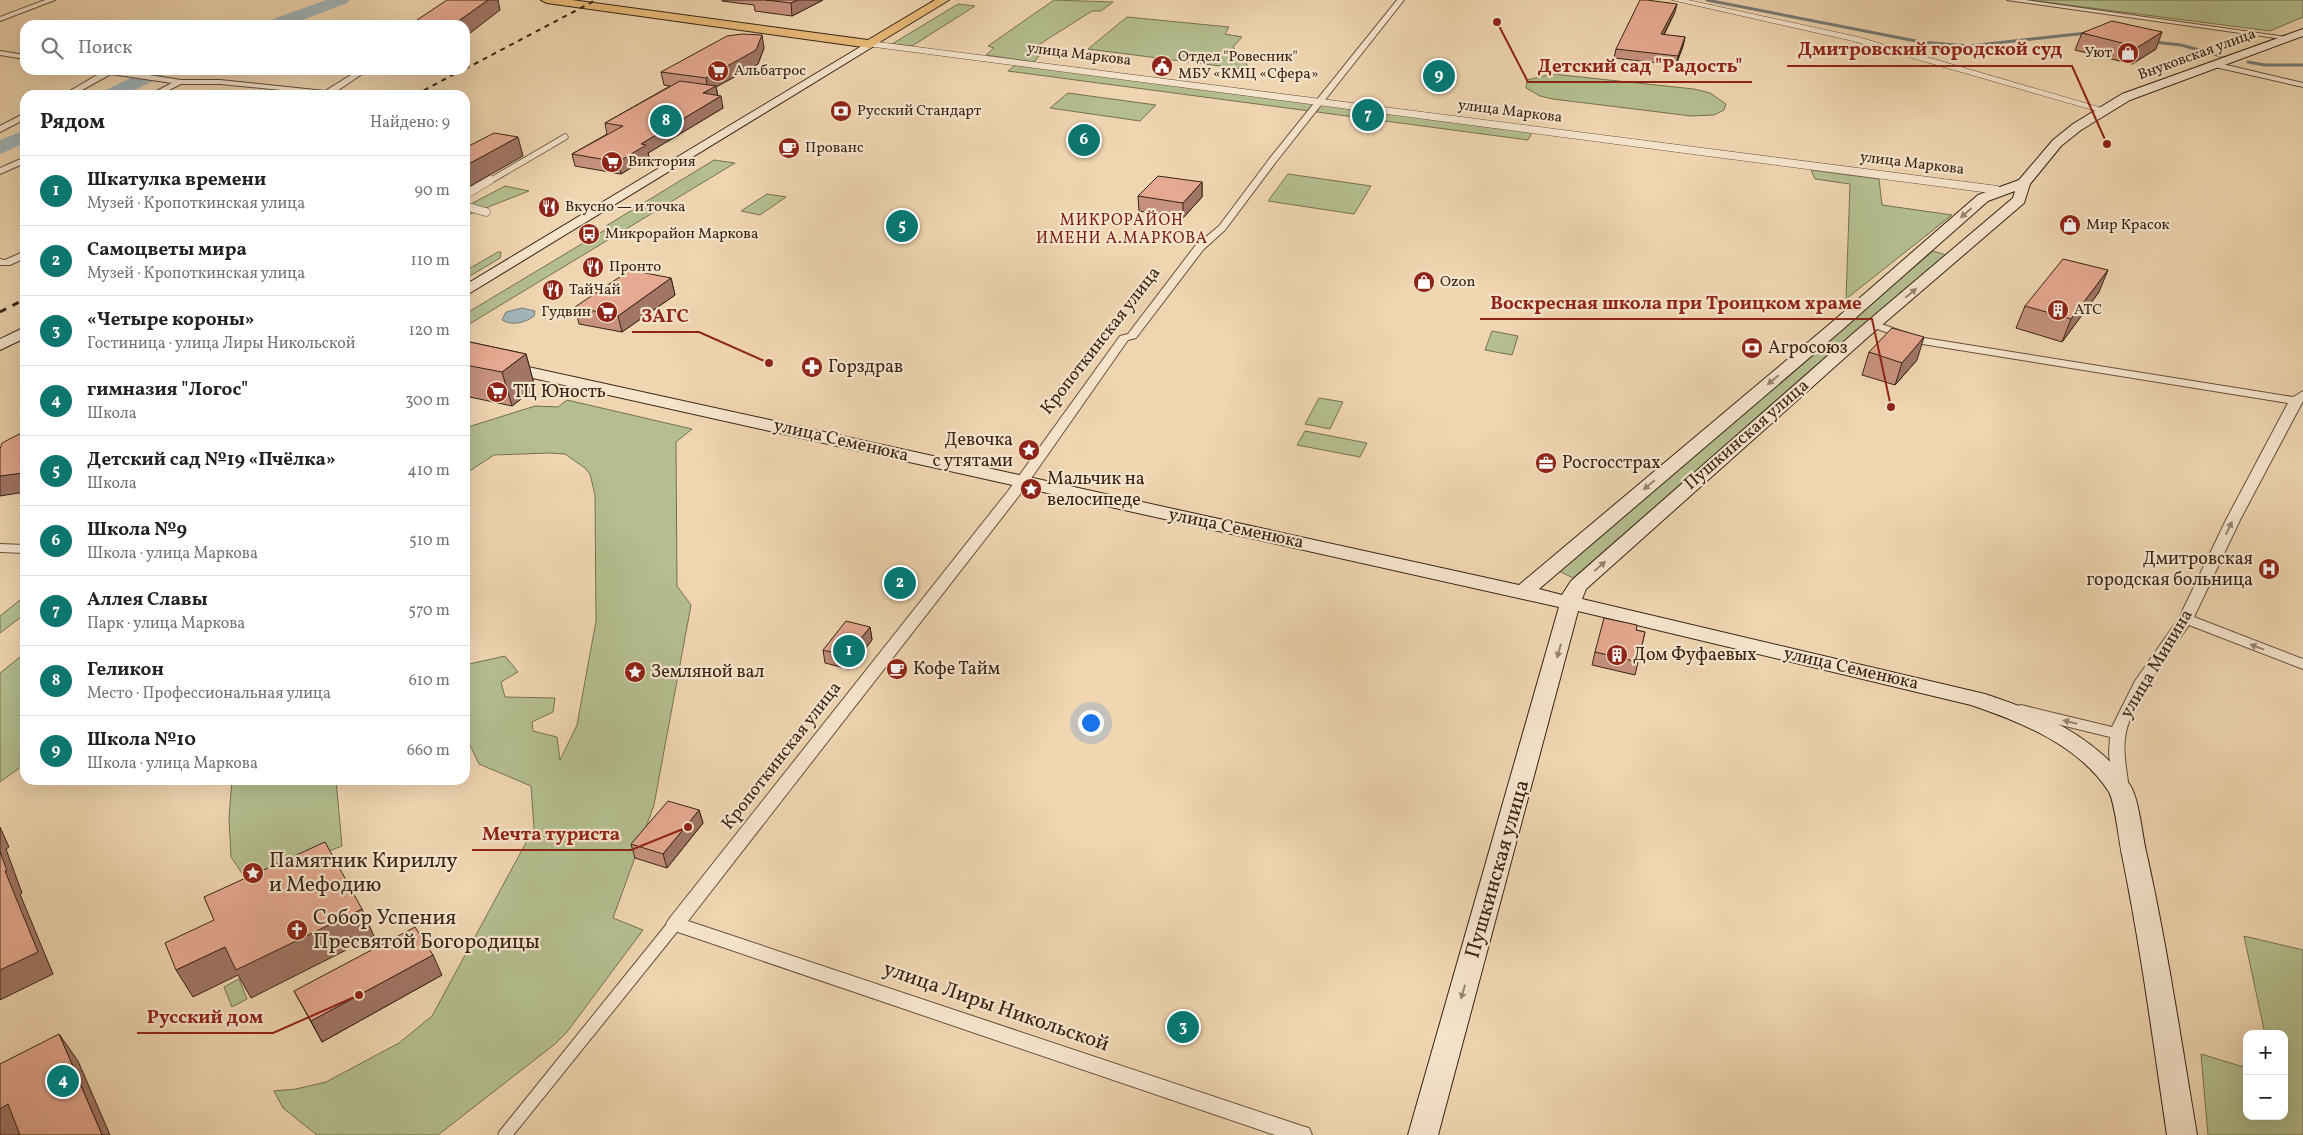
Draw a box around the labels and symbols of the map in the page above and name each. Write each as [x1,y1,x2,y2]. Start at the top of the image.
street label: Внуковская улица [2135,24,2259,86]
callout: Дмитровский городской суд [1787,32,2072,66]
text: Дмитровский городской суд [1798,37,2063,63]
street label: улица Маркова [1026,38,1132,72]
shop icon: Уют [2116,41,2140,65]
place label: Уют [2085,43,2112,64]
place label: Отдел "Ровесник" МБУ «КМЦ «Сфера» [1178,47,1318,85]
callout: Детский сад "Радость" [1528,48,1752,82]
public building icon: Отдел "Ровесник" МБУ «КМЦ «Сфера» [1150,54,1174,78]
text: Детский сад "Радость" [1538,54,1742,80]
pin: 9 [1423,57,1455,95]
supermarket icon: Альбатрос [706,59,730,83]
place label: Альбатрос [734,61,806,82]
street label: улица Маркова [1457,95,1563,129]
pin: 7 [1352,96,1384,134]
bank icon: Русский Стандарт [829,99,853,123]
place label: Русский Стандарт [857,101,982,122]
pin: 8 [650,102,682,140]
pin: 6 [1068,121,1100,159]
cafe icon: Прованс [777,136,801,160]
place label: Прованс [805,138,864,159]
street label: улица Маркова [1859,147,1965,181]
supermarket icon: Виктория [600,150,624,174]
place label: Виктория [628,152,696,173]
restaurant icon: Вкусно — и точка [537,195,561,219]
place label: Вкусно — и точка [565,197,686,218]
pin: 5 [886,207,918,245]
one-way arrow [1960,207,1973,218]
district label: МИКРОРАЙОН ИМЕНИ А.МАРКОВА [1036,210,1208,250]
shop icon: Мир Красок [2058,213,2082,237]
place label: Мир Красок [2086,215,2170,236]
bus stop icon: Микрорайон Маркова [577,222,601,246]
place label: Микрорайон Маркова [605,224,758,245]
restaurant icon: Пронто [581,255,605,279]
place label: Пронто [609,257,661,278]
street label: Кропоткинская улица [1035,262,1167,420]
shop icon: Ozon [1412,270,1436,294]
place label: Ozon [1440,272,1475,293]
restaurant icon: ТайЧай [541,278,565,302]
place label: ТайЧай [569,280,621,301]
callout: Воскресная школа при Троицком храме [1480,285,1872,319]
one-way arrow [1905,288,1917,299]
text: Воскресная школа при Троицком храме [1490,291,1862,317]
callout: ЗАГС [632,298,699,332]
building icon: АТС [2046,298,2070,322]
supermarket icon: Гудвин [595,300,619,324]
place label: АТС [2074,300,2102,321]
place label: Гудвин [541,302,591,323]
text: ЗАГС [641,304,689,330]
bank icon: Агросоюз [1740,336,1764,360]
place label: Агросоюз [1768,336,1848,361]
pharmacy icon: Горздрав [800,355,824,379]
place label: Горздрав [828,355,903,380]
street label: Пушкинская улица [1679,374,1815,496]
one-way arrow [1767,374,1779,385]
supermarket icon: ТЦ Юность [485,380,509,404]
place label: ТЦ Юность [513,380,606,405]
street label: улица Семенюка [771,413,911,469]
place label: Девочка с утятами [932,428,1013,474]
place icon: Девочка с утятами [1017,438,1041,462]
office icon: Росгосстрах [1534,451,1558,475]
place label: Росгосстрах [1562,451,1661,476]
place label: Мальчик на велосипеде [1047,467,1145,513]
place icon: Мальчик на велосипеде [1019,477,1043,501]
one-way arrow [1643,480,1656,491]
street label: улица Семенюка [1166,502,1306,556]
one-way arrow [2225,520,2233,535]
place label: Дмитровская городская больница [2086,547,2253,593]
hospital icon: Дмитровская городская больница [2257,557,2281,581]
one-way arrow [1593,560,1605,572]
pin: 2 [884,564,916,602]
street label: улица Минина [2115,605,2199,723]
pin: 1 [833,632,865,670]
street label: улица Семенюка [1781,641,1921,697]
one-way arrow [1555,643,1563,658]
building icon: Дом Фуфаевых [1605,643,1629,667]
place label: Дом Фуфаевых [1633,643,1757,668]
one-way arrow [2250,643,2265,650]
cafe icon: Кофе Тайм [885,657,909,681]
place label: Кофе Тайм [913,657,1000,682]
place icon: Земляной вал [623,660,647,684]
place label: Земляной вал [651,660,765,685]
street label: Кропоткинская улица [716,677,848,835]
your location [1078,710,1104,736]
one-way arrow [2063,718,2078,726]
street label: Пушкинская улица [1459,776,1537,962]
callout: Мечта туриста [472,816,631,850]
text: Мечта туриста [482,822,620,848]
place label: Памятник Кириллу и Мефодию [269,847,458,900]
place icon: Памятник Кириллу и Мефодию [241,861,265,885]
place label: Собор Успения Пресвятой Богородицы [313,904,540,957]
church icon: Собор Успения Пресвятой Богородицы [285,918,309,942]
street label: улица Лиры Никольской [879,955,1113,1059]
one-way arrow [1459,985,1467,1000]
callout: Русский дом [137,999,273,1033]
text: Русский дом [147,1005,263,1031]
pin: 3 [1167,1008,1199,1046]
pin: 4 [47,1062,79,1100]

